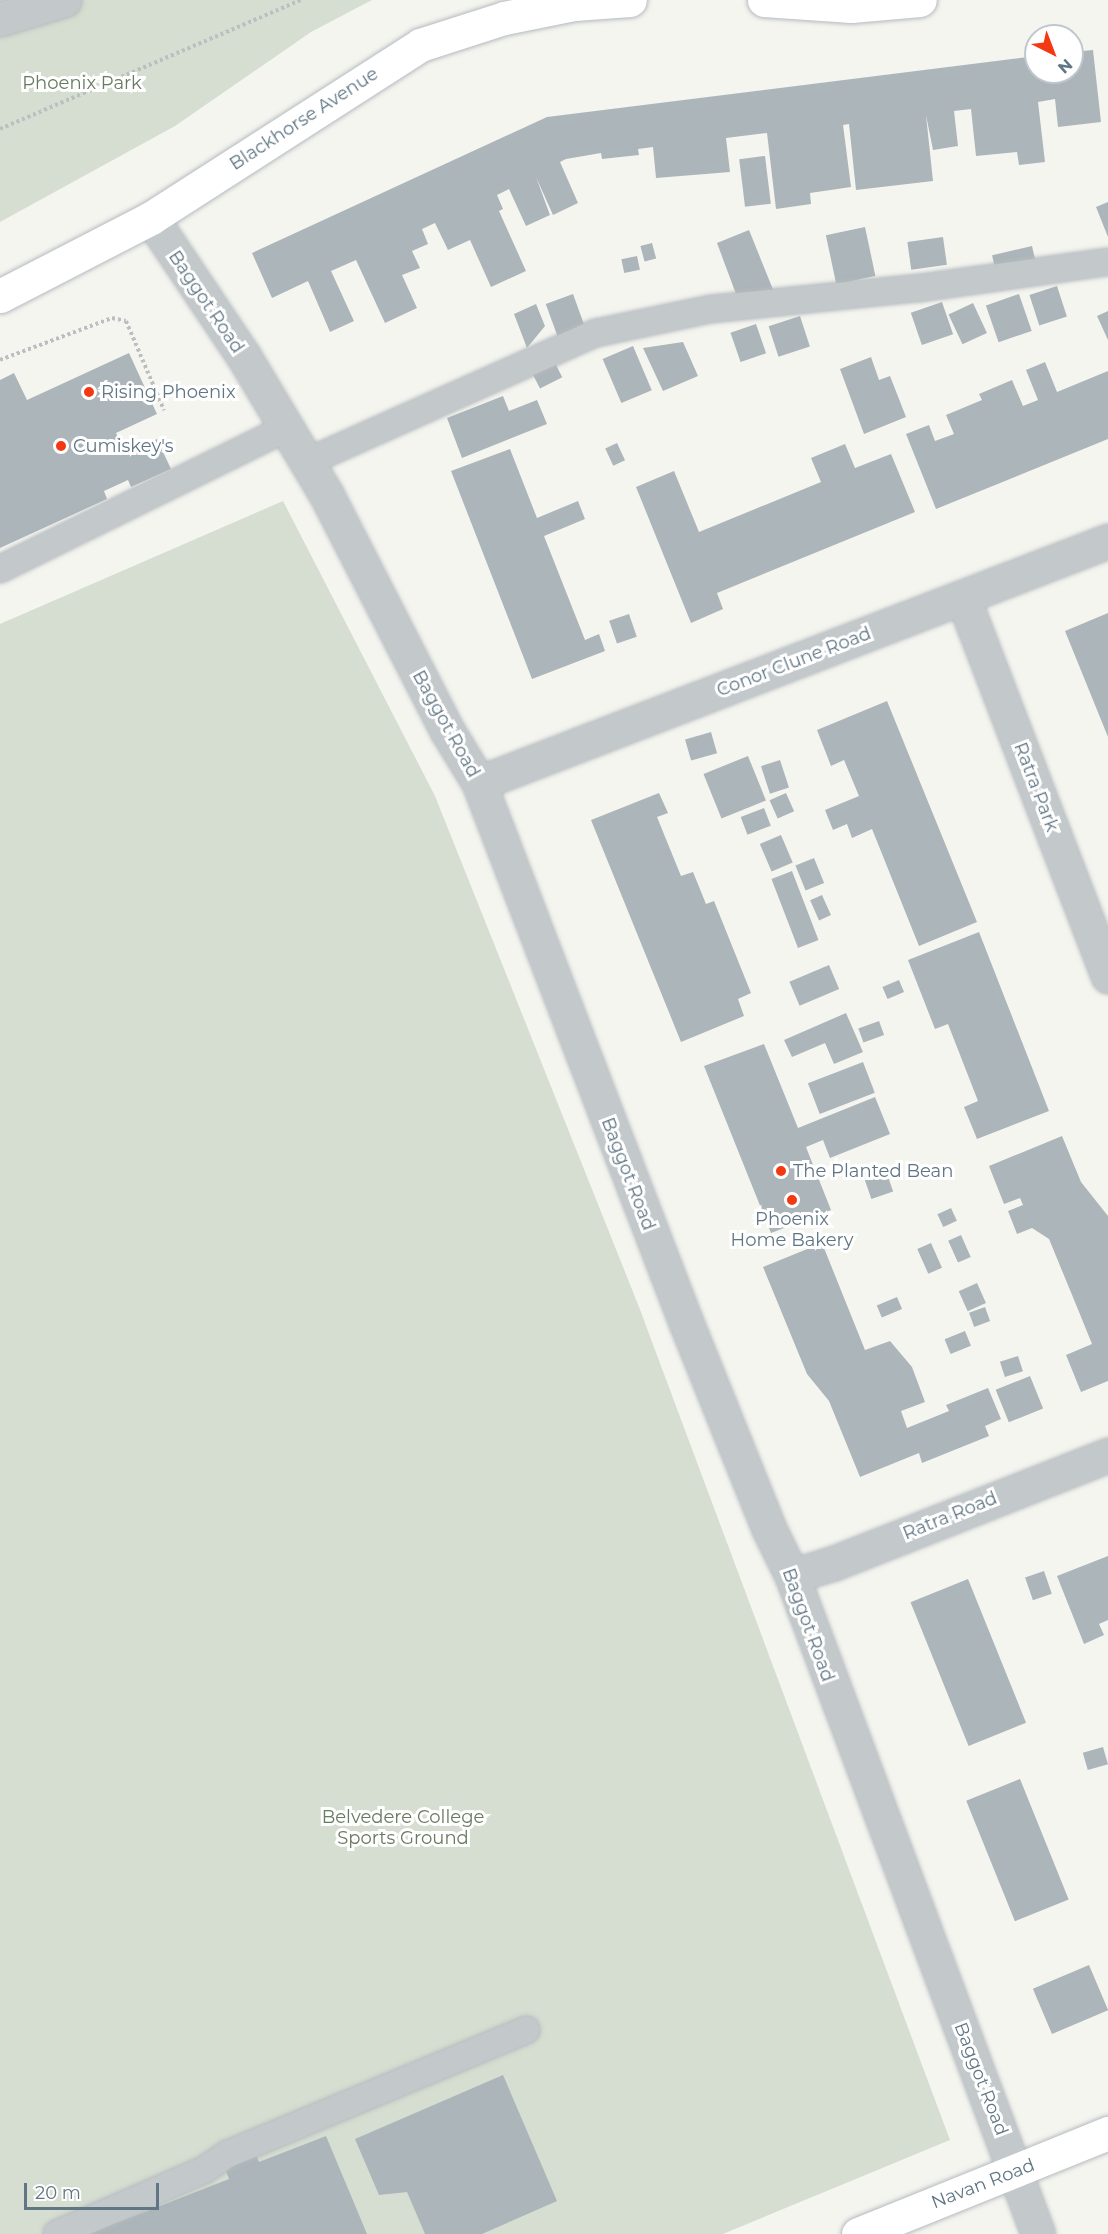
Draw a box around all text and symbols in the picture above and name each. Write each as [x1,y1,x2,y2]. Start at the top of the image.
north arrow [1024,24,1084,84]
text: N [1054,55,1076,78]
street label: Blackhorse Avenue [226,63,382,175]
park label: Phoenix Park [22,72,142,94]
street label: Baggot Road [164,247,248,357]
place label: Rising Phoenix [101,381,236,403]
marker: Rising Phoenix [82,385,96,399]
place label: Cumiskey's [73,435,174,457]
marker: Cumiskey's [54,439,68,453]
street label: Conor Clune Road [714,623,874,701]
street label: Baggot Road [408,667,484,781]
street label: Ratra Park [1009,739,1063,835]
street label: Baggot Road [597,1114,659,1234]
place label: The Planted Bean [793,1160,953,1182]
marker: The Planted Bean [774,1164,788,1178]
marker: Phoenix Home Bakery [785,1193,799,1207]
place label: Phoenix Home Bakery [731,1209,853,1252]
street label: Ratra Road [900,1487,1000,1545]
street label: Baggot Road [777,1565,839,1685]
park label: Belvedere College Sports Ground [322,1807,484,1850]
street label: Baggot Road [950,2019,1012,2139]
street label: Navan Road [928,2154,1038,2214]
scale bar [27,2171,162,2209]
text: 20 m [35,2182,81,2204]

